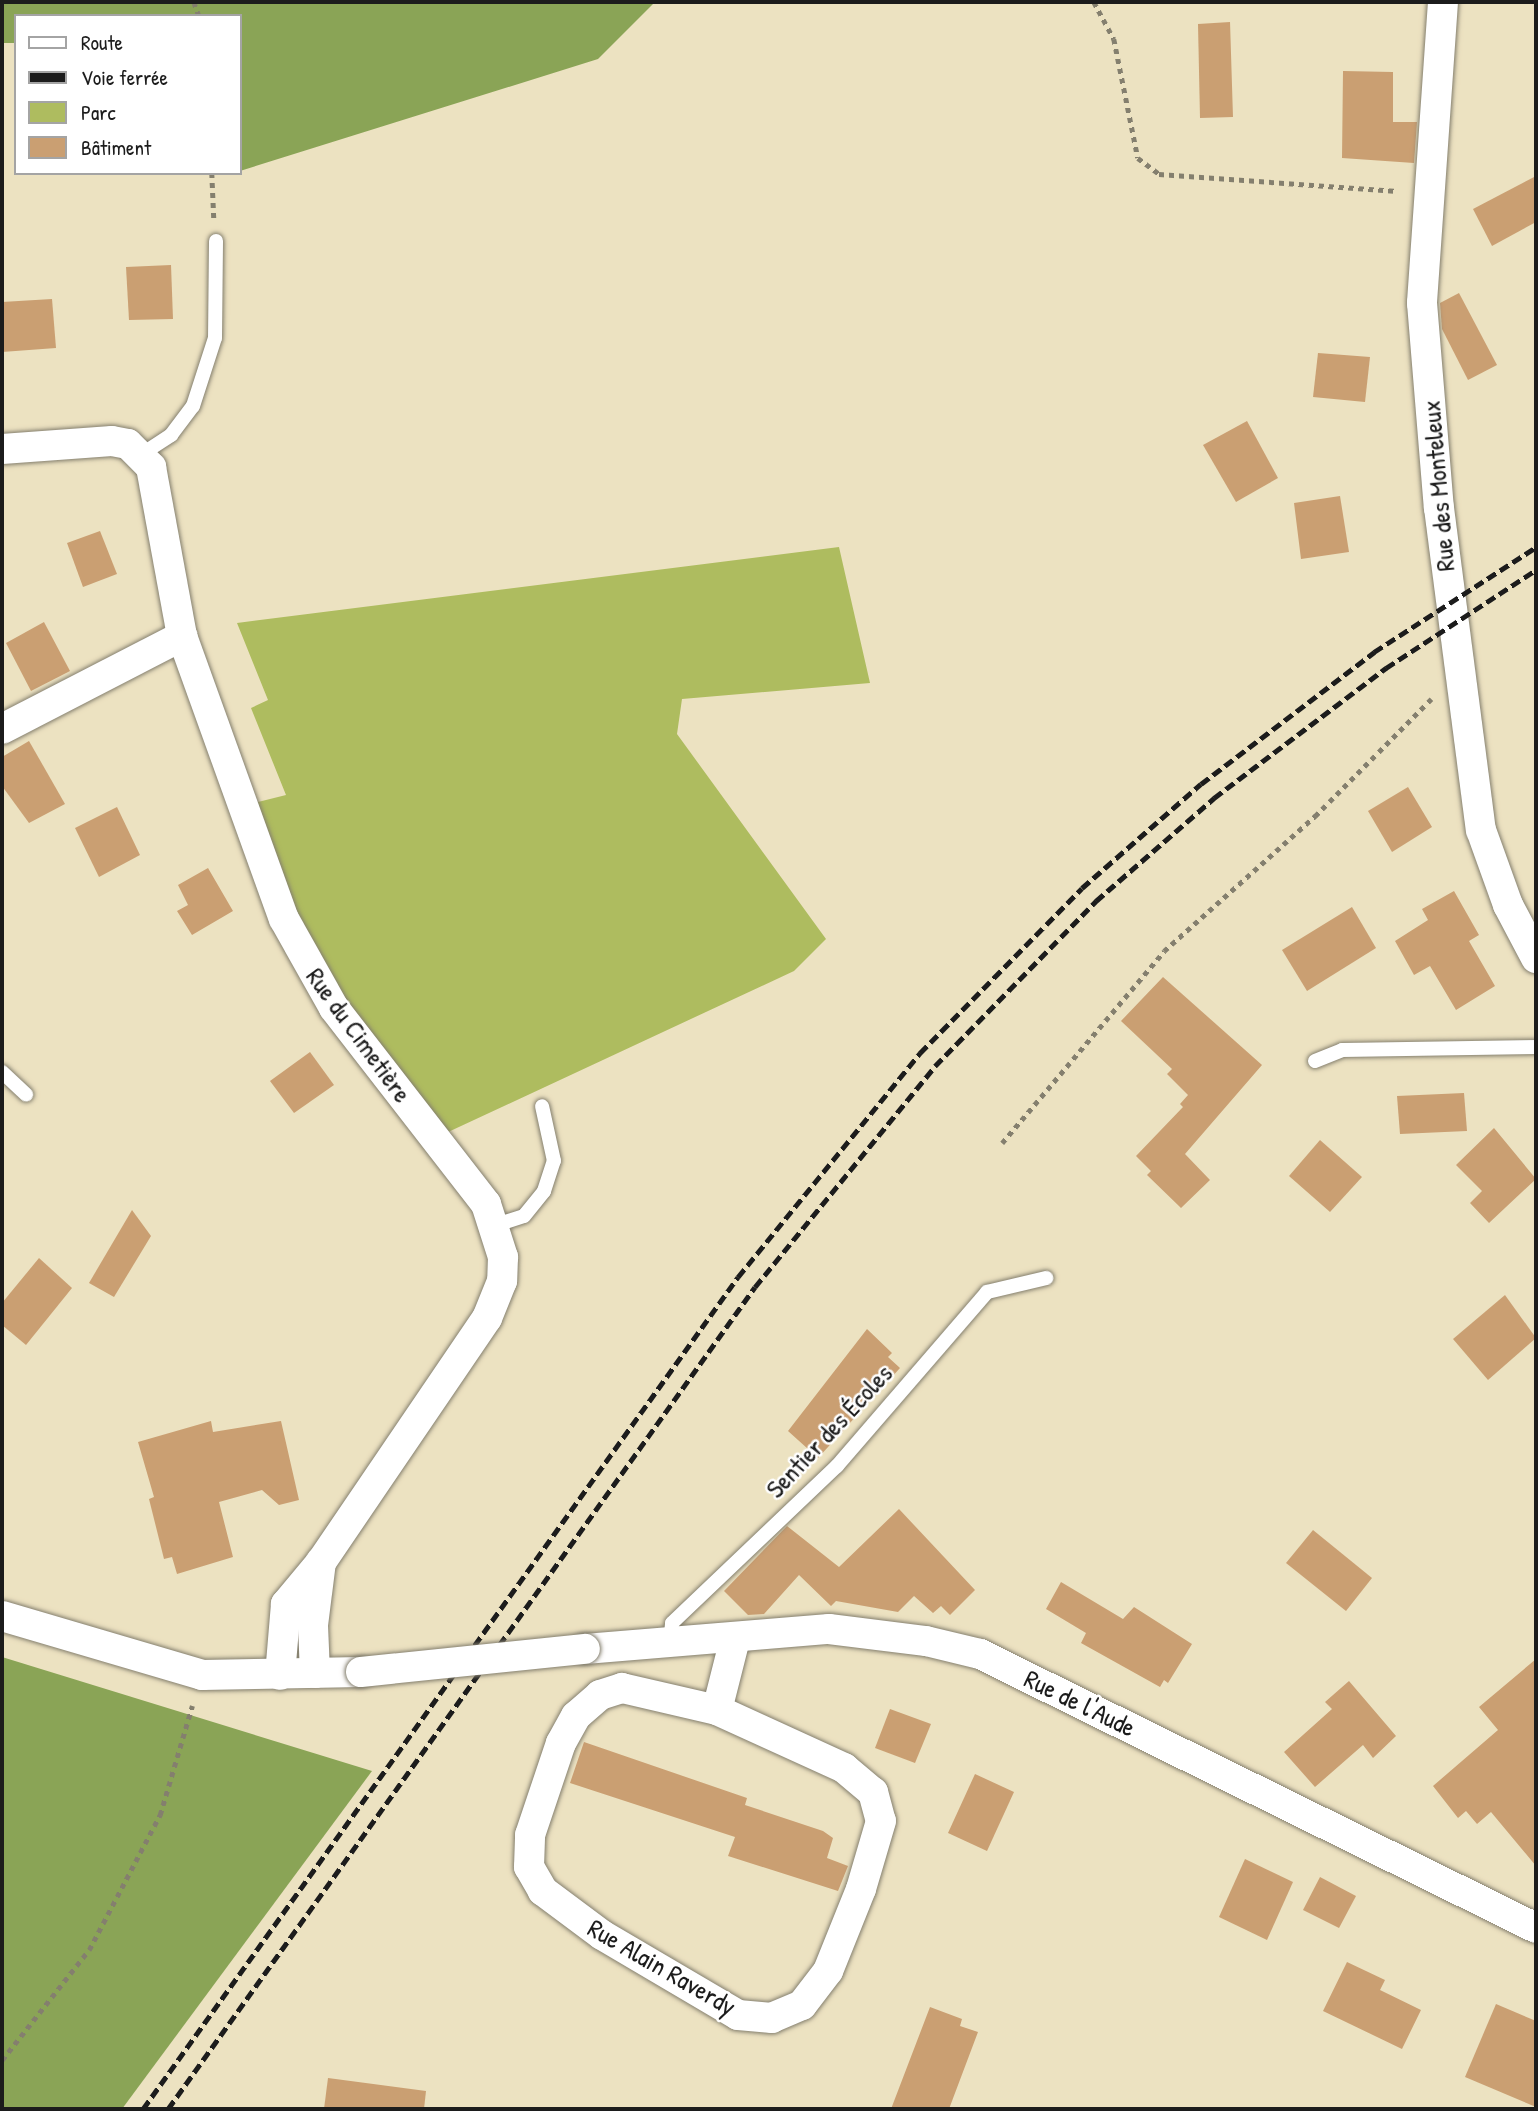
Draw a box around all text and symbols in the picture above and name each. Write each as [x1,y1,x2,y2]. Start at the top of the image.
legend [14,14,242,175]
text: Route [81,28,123,57]
text: Voie ferrée [81,63,168,92]
text: Parc [81,98,116,127]
text: Bâtiment [81,133,151,162]
street label: Rue des Monteleux [1415,399,1461,573]
street label: Rue du Cimetière [300,962,418,1108]
street label: Sentier des Écoles [759,1358,899,1504]
street label: Rue de l'Aude [1019,1663,1141,1743]
street label: Rue Alain Raverdy [582,1912,742,2022]

